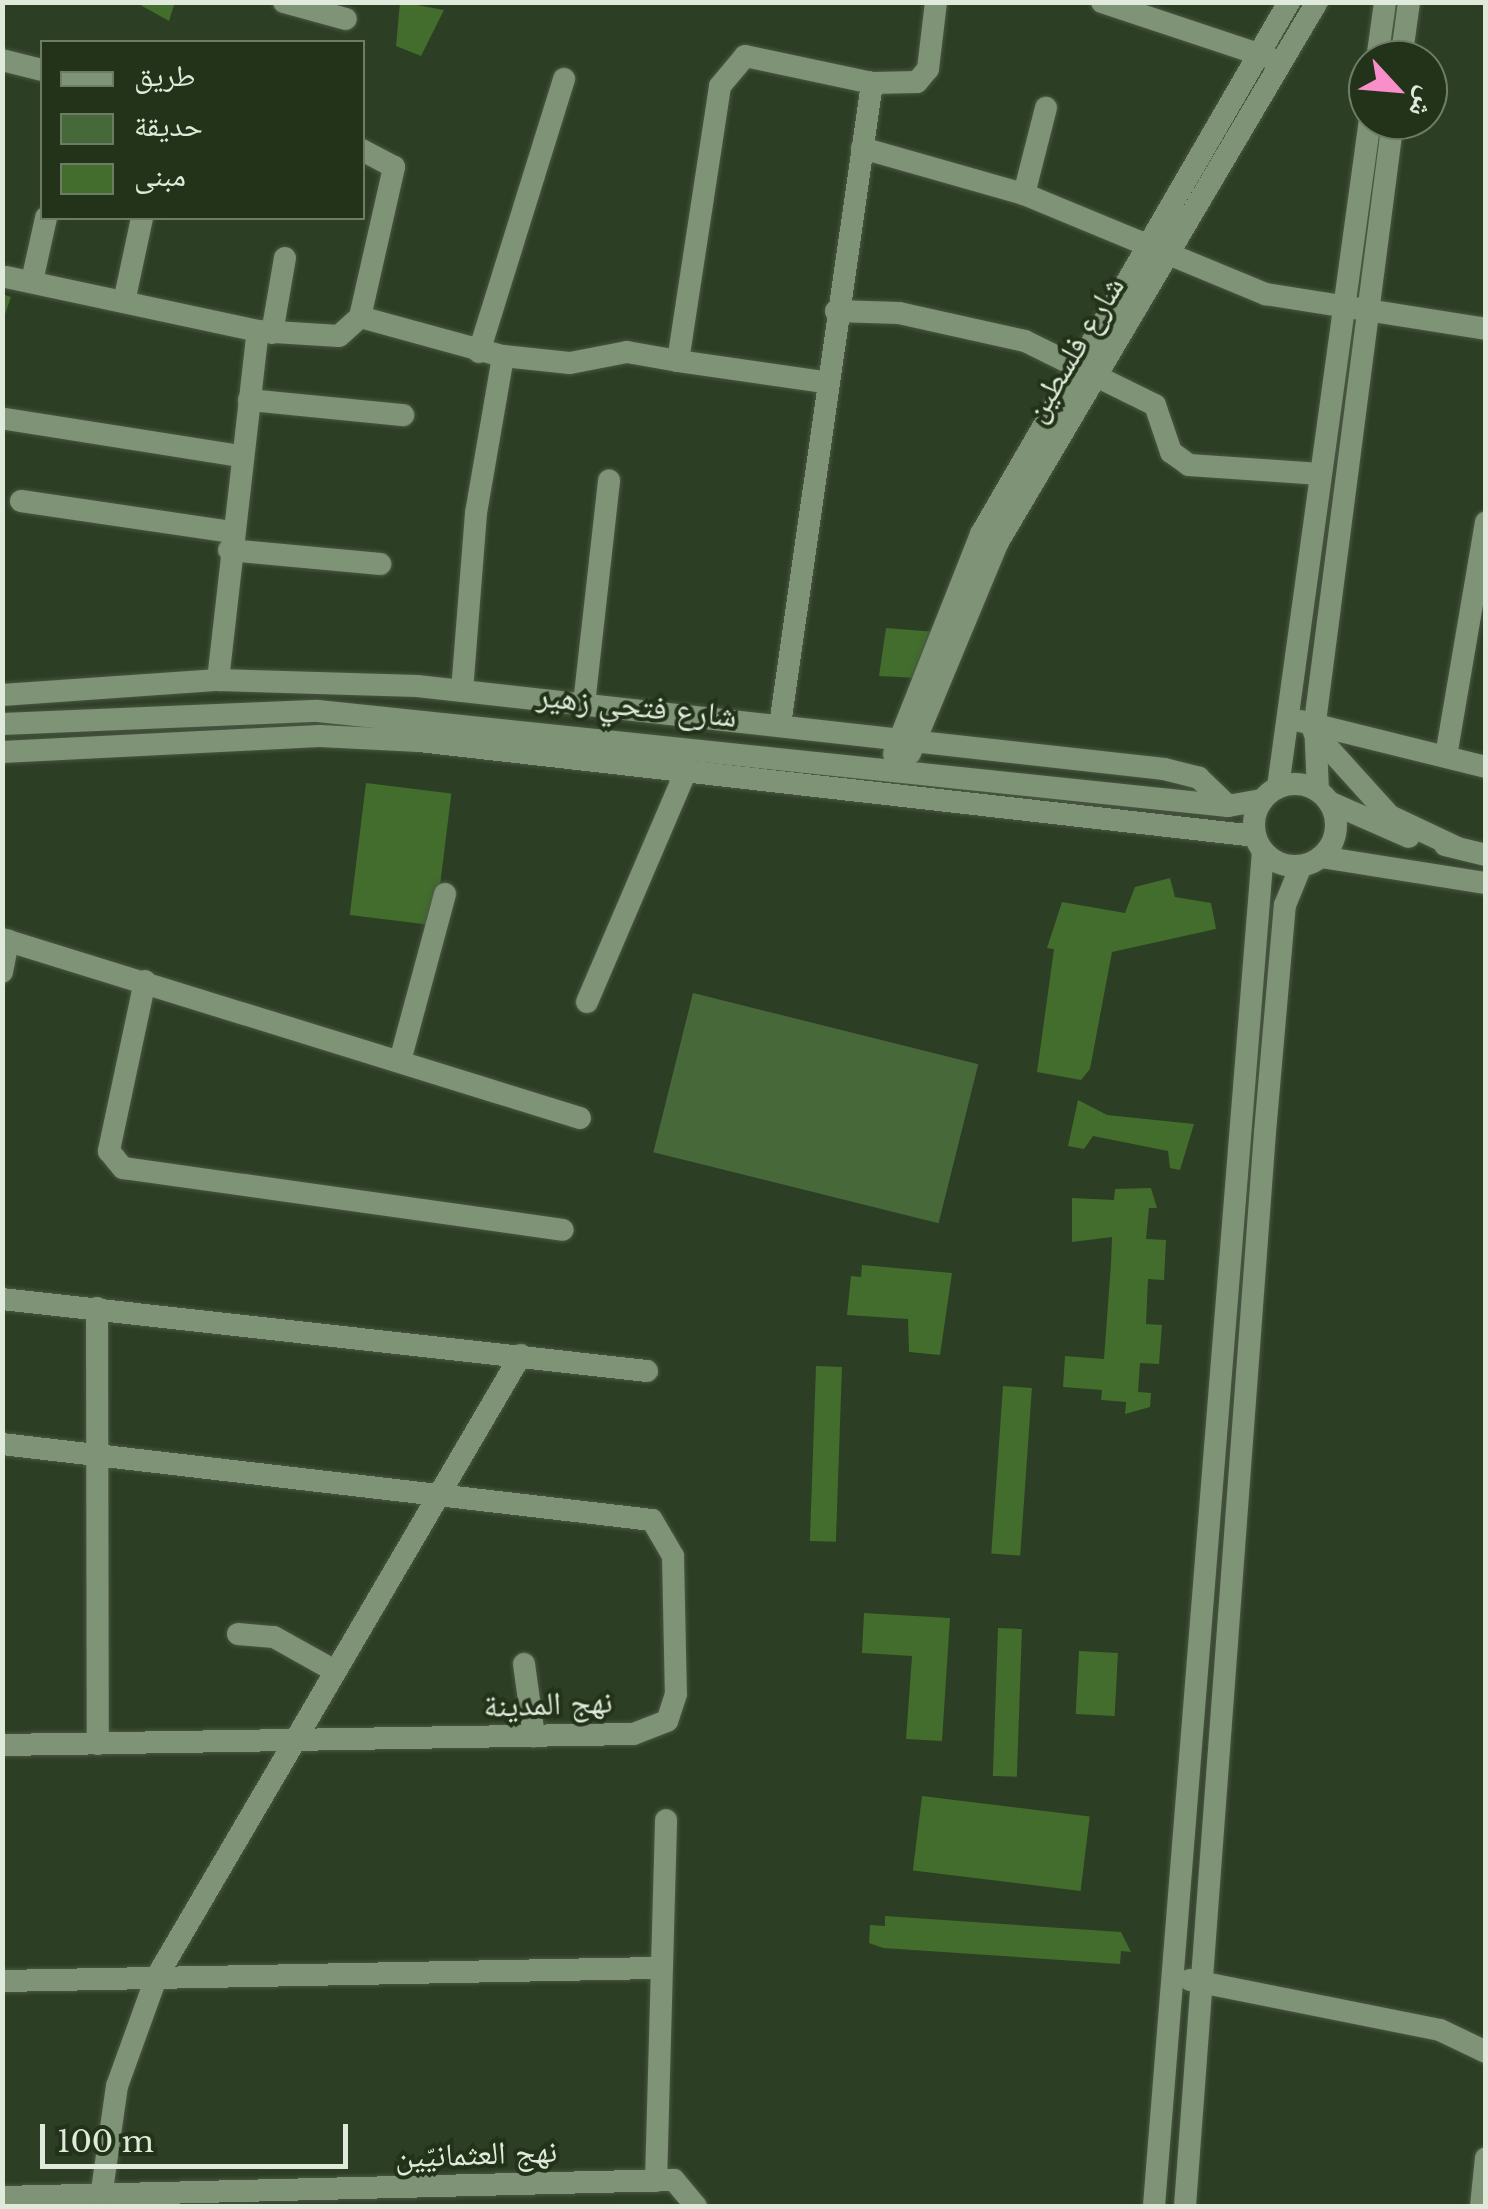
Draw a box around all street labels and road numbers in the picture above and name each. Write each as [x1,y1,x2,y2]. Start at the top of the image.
street label: شارع فلسطين [1016,269,1132,429]
street label: شارع فتحي زهير [535,676,739,736]
street label: نهج المدينة [483,1683,613,1725]
street label: نهج العثمانيّين [394,2132,558,2176]

